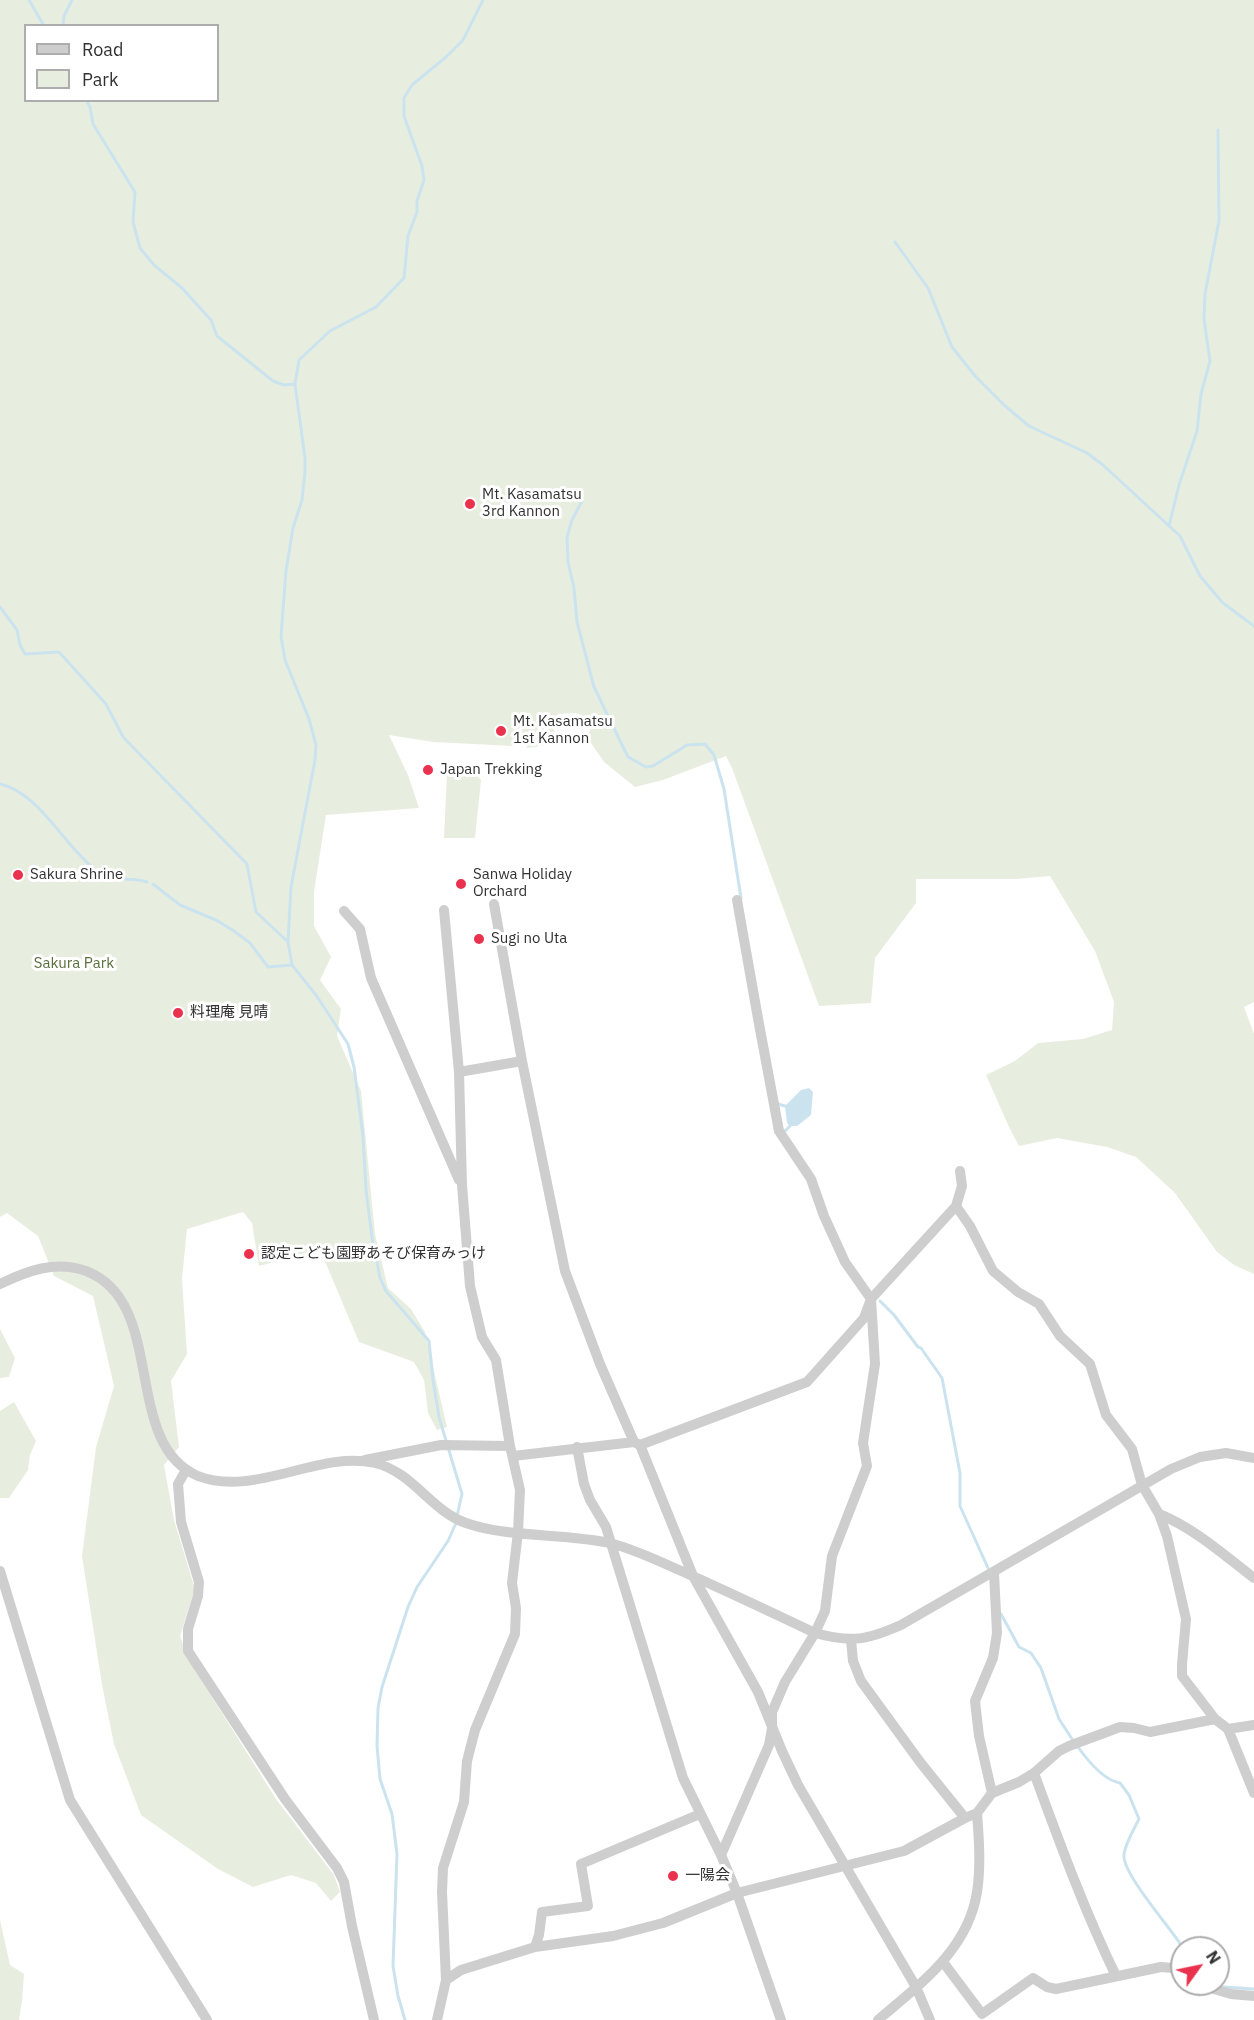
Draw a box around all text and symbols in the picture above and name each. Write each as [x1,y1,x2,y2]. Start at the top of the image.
legend [24,24,219,102]
text: Road [82,38,123,61]
text: Park [82,68,118,91]
place label: Mt. Kasamatsu 3rd Kannon [482,486,582,521]
marker: Mt. Kasamatsu 3rd Kannon [463,497,477,511]
place label: Mt. Kasamatsu 1st Kannon [513,713,613,748]
marker: Mt. Kasamatsu 1st Kannon [494,724,508,738]
place label: Japan Trekking [440,761,542,779]
marker: Japan Trekking [421,763,435,777]
place label: Sakura Shrine [30,866,123,884]
place label: Sanwa Holiday Orchard [473,866,572,901]
marker: Sakura Shrine [11,868,25,882]
marker: Sanwa Holiday Orchard [454,877,468,891]
place label: Sugi no Uta [491,930,567,948]
marker: Sugi no Uta [472,932,486,946]
park label: Sakura Park [34,955,114,973]
place label: 料理庵 見晴 [190,1004,269,1022]
marker: 料理庵 見晴 [171,1006,185,1020]
place label: 認定こども園野あそび保育みっけ [261,1245,486,1263]
marker: 認定こども園野あそび保育みっけ [242,1247,256,1261]
place label: 一陽会 [685,1867,730,1885]
marker: 一陽会 [666,1869,680,1883]
north arrow [1170,1936,1230,1996]
text: N [1202,1947,1225,1968]

